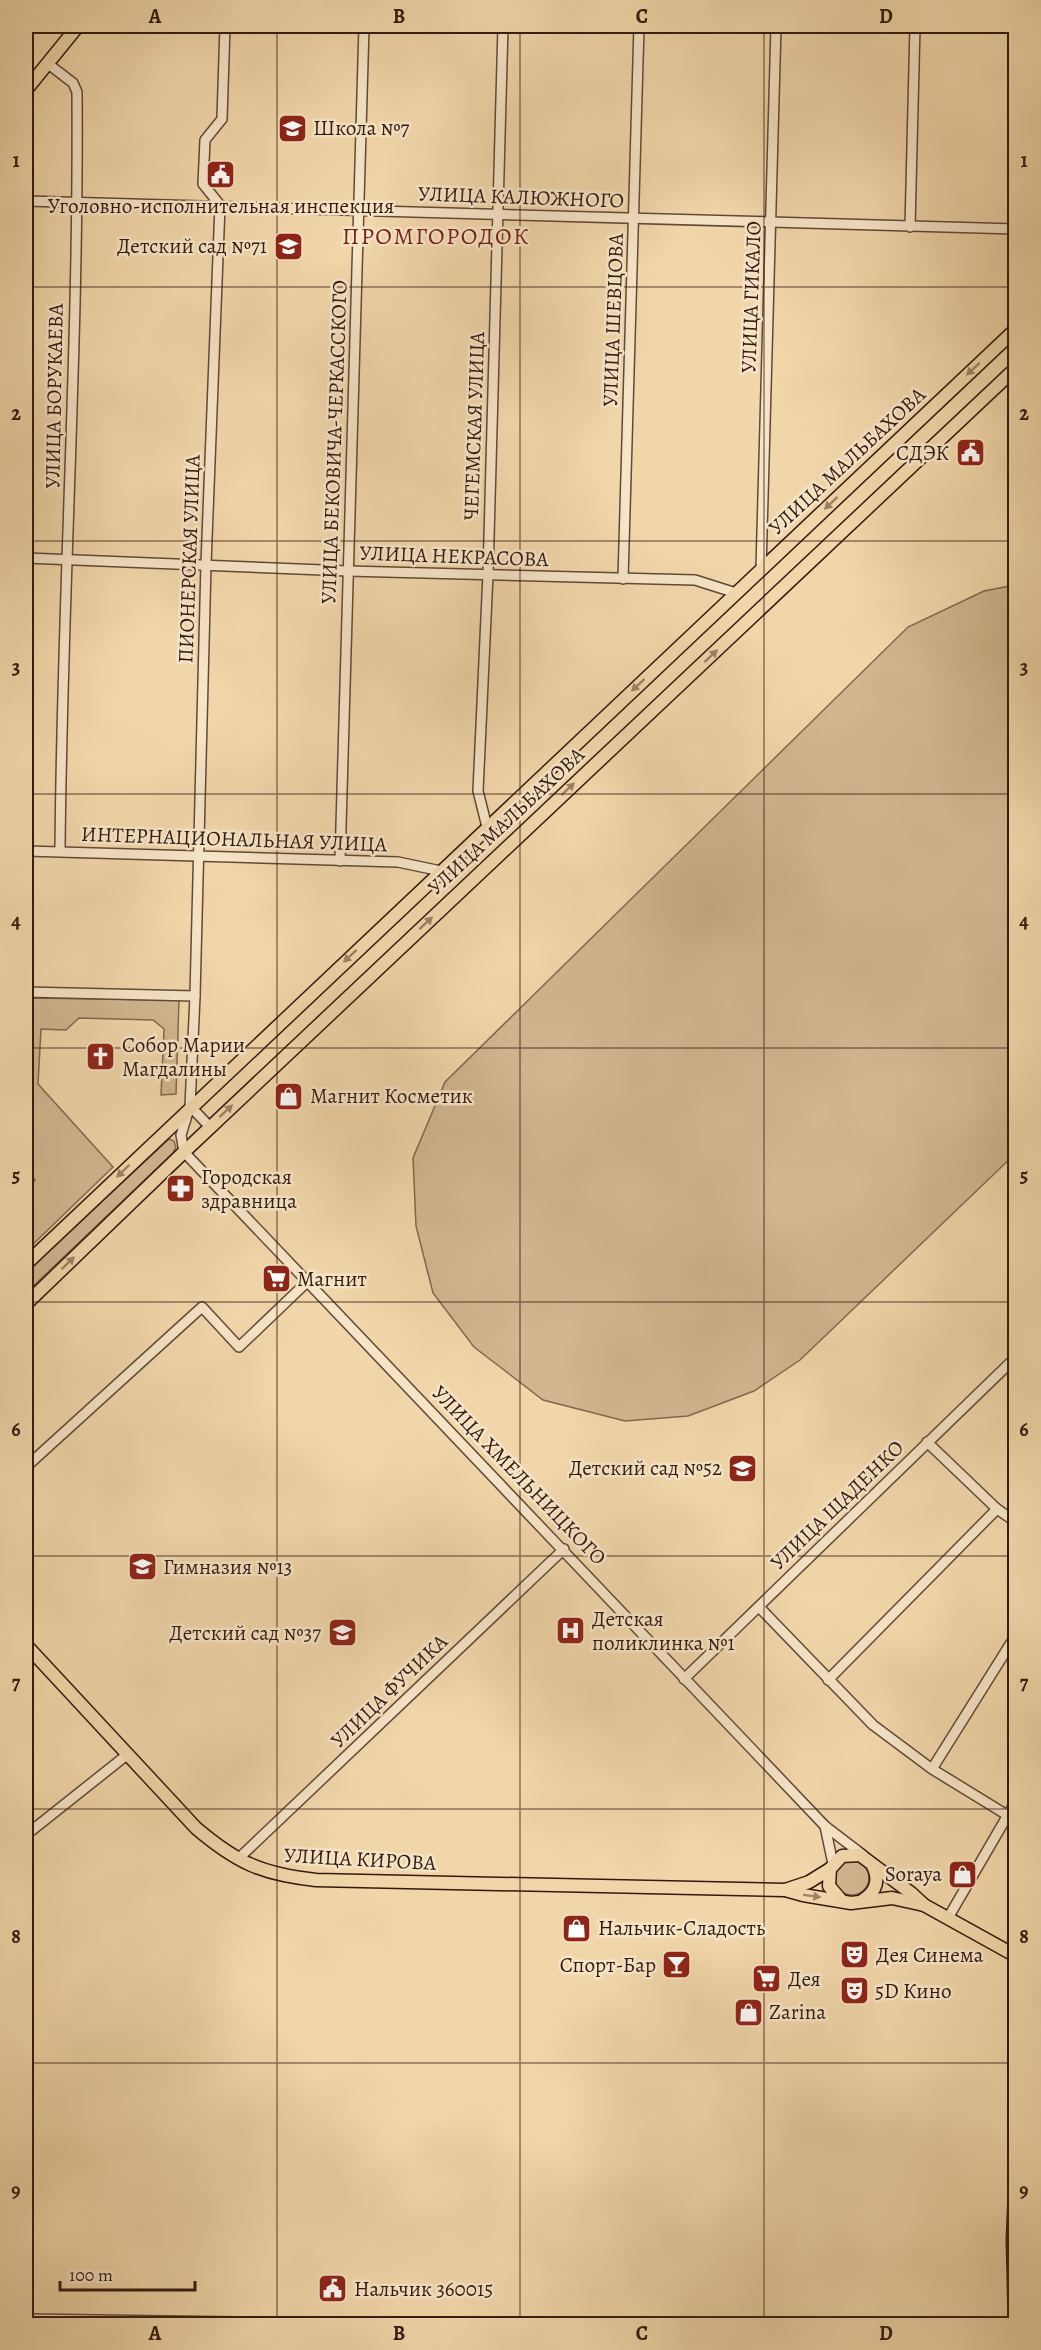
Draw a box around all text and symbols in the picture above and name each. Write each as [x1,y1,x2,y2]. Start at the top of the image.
text: A [148,3,162,30]
text: B [393,3,405,30]
text: C [636,3,648,30]
text: D [879,3,893,30]
school or university icon: Школа №7 [276,112,308,144]
place label: Школа №7 [313,114,410,142]
text: 1 [12,147,20,174]
text: 1 [1020,147,1028,174]
public building icon: Уголовно-исполнительная инспекция [205,159,237,191]
street label: УЛИЦА КАЛЮЖНОГО [418,179,624,215]
place label: Уголовно-исполнительная инспекция [48,192,394,220]
district label: ПРОМГОРОДОК [342,220,530,252]
street label: УЛИЦА ГИКАЛО [734,220,768,374]
school or university icon: Детский сад №71 [272,230,304,262]
place label: Детский сад №71 [117,232,267,260]
street label: УЛИЦА ШЕВЦОВА [596,232,630,407]
street label: УЛИЦА БЕКОВИЧА-ЧЕРКАССКОГО [314,280,354,604]
street label: УЛИЦА БОРУКАЕВА [38,302,70,489]
street label: ЧЕГЕМСКАЯ УЛИЦА [457,330,491,521]
one-way arrow [965,362,980,376]
street label: УЛИЦА МАЛЬБАХОВА [762,380,932,541]
text: 2 [11,400,21,427]
text: 2 [1019,400,1029,427]
public building icon: СДЭК [954,437,986,469]
place label: СДЭК [896,439,950,467]
street label: ПИОНЕРСКАЯ УЛИЦА [171,454,207,664]
one-way arrow [824,495,838,509]
street label: УЛИЦА НЕКРАСОВА [359,539,550,573]
one-way arrow [703,649,717,663]
text: 3 [12,654,20,681]
text: 3 [1020,654,1028,681]
one-way arrow [631,678,645,692]
street label: УЛИЦА МАЛЬБАХОВА [421,740,591,901]
one-way arrow [561,782,576,796]
street label: ИНТЕРНАЦИОНАЛЬНАЯ УЛИЦА [80,820,388,858]
text: 4 [11,908,21,935]
text: 4 [1019,908,1029,935]
one-way arrow [419,916,433,930]
one-way arrow [343,949,358,963]
place label: Собор Марии Магдалины [122,1031,245,1083]
church icon: Собор Марии Магдалины [85,1041,117,1073]
shop icon: Магнит Косметик [273,1080,305,1112]
place label: Магнит Косметик [310,1082,473,1110]
one-way arrow [219,1105,233,1119]
text: 5 [12,1162,20,1189]
text: 5 [1020,1162,1028,1189]
place label: Городская здравница [201,1163,297,1215]
one-way arrow [115,1164,130,1178]
pharmacy icon: Городская здравница [164,1173,196,1205]
one-way arrow [60,1257,74,1271]
supermarket icon: Магнит [260,1263,292,1295]
place label: Магнит [297,1265,367,1293]
street label: УЛИЦА ХМЕЛЬНИЦКОГО [426,1379,612,1571]
text: 6 [11,1416,21,1443]
text: 6 [1019,1416,1029,1443]
street label: УЛИЦА ЩАДЕНКО [764,1434,910,1576]
school or university icon: Детский сад №52 [727,1452,759,1484]
place label: Детский сад №52 [569,1454,722,1482]
school or university icon: Гимназия №13 [126,1551,158,1583]
place label: Гимназия №13 [163,1553,292,1581]
place label: Детская поликлинка №1 [592,1605,735,1657]
hospital icon: Детская поликлинка №1 [555,1615,587,1647]
school or university icon: Детский сад №37 [326,1617,358,1649]
place label: Детский сад №37 [169,1619,321,1647]
street label: УЛИЦА ФУЧИКА [324,1627,454,1754]
text: 7 [12,1669,21,1696]
text: 7 [1020,1669,1029,1696]
street label: УЛИЦА КИРОВА [283,1841,437,1877]
shop icon: Soraya [947,1858,979,1890]
place label: Soraya [885,1860,942,1888]
one-way arrow [803,1891,822,1901]
shop icon: Нальчик-Сладость [561,1912,593,1944]
place label: Нальчик-Сладость [598,1914,765,1942]
text: 8 [11,1923,21,1950]
text: 8 [1019,1923,1029,1950]
theatre icon: Дея Синема [839,1939,871,1971]
place label: Дея Синема [876,1941,984,1969]
bar icon: Спорт-Бар [661,1949,693,1981]
place label: Спорт-Бар [560,1951,656,1979]
supermarket icon: Дея [751,1963,783,1995]
place label: Дея [788,1965,821,1993]
theatre icon: 5D Кино [838,1975,870,2007]
place label: 5D Кино [875,1977,952,2005]
shop icon: Zarina [732,1996,764,2028]
place label: Zarina [769,1998,826,2026]
text: 9 [11,2177,21,2204]
text: 9 [1019,2177,1029,2204]
scale bar [60,2254,195,2292]
text: 100 m [69,2263,113,2287]
public building icon: Нальчик 360015 [317,2273,349,2305]
place label: Нальчик 360015 [354,2275,493,2303]
text: A [148,2320,162,2347]
text: B [393,2320,405,2347]
text: C [636,2320,648,2347]
text: D [879,2320,893,2347]

